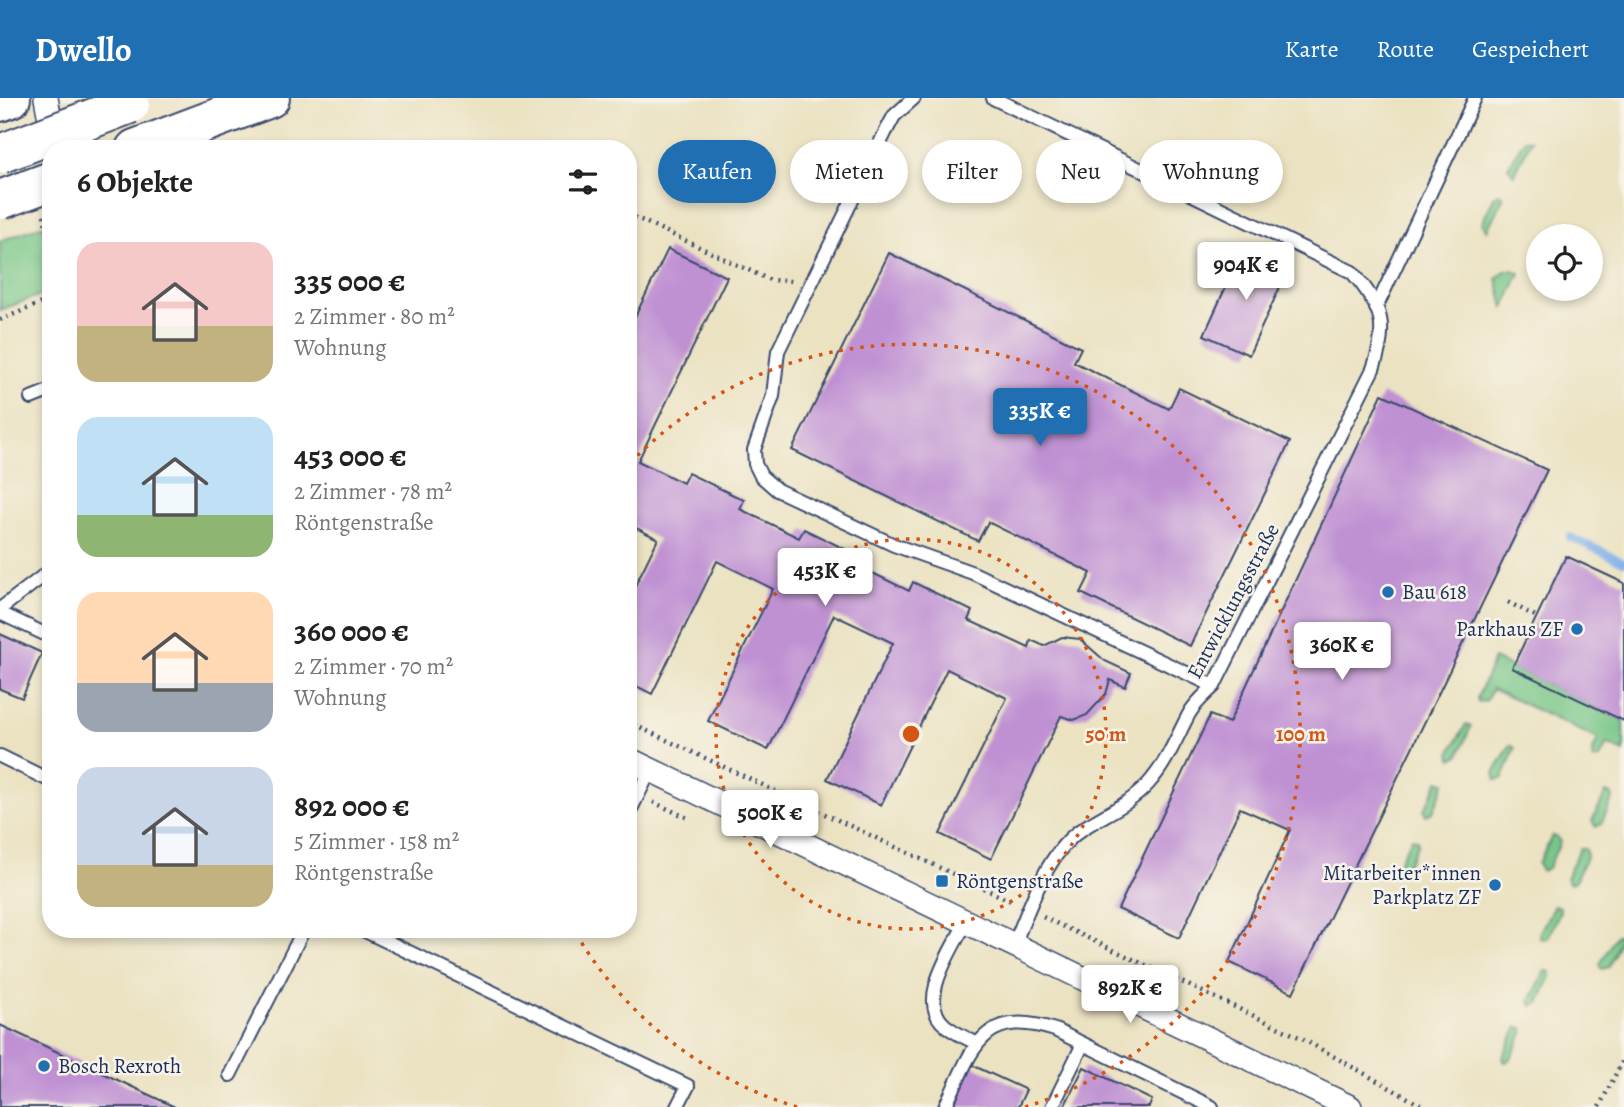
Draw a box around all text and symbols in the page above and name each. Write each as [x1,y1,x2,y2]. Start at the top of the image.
text: Dwello [35,27,132,72]
text: Karte [1285,33,1338,65]
text: Route [1376,33,1434,65]
text: Gespeichert [1472,33,1589,65]
chip: Kaufen [658,140,776,203]
chip: Mieten [790,140,908,203]
chip: Filter [922,140,1022,203]
chip: Neu [1036,140,1125,203]
chip: Wohnung [1139,140,1283,203]
text: 6 Objekte [77,162,193,202]
icon: filters [564,163,602,201]
map controls [1526,224,1603,301]
button: locate [1526,224,1603,301]
pin: 904K € [1189,242,1303,302]
text: 904K € [1213,249,1279,280]
text: 335 000 € [294,261,406,301]
icon: home [133,270,217,354]
text: 2 Zimmer · 80 m² [294,301,455,332]
text: Wohnung [294,332,387,363]
pin: 335K € [983,388,1097,448]
text: 335K € [1009,395,1071,426]
text: 453 000 € [294,436,407,476]
icon: home [133,445,217,529]
text: 2 Zimmer · 78 m² [294,476,452,507]
text: Röntgenstraße [294,507,433,538]
street label: Entwicklungsstraße [1180,518,1286,684]
pin: 453K € [768,548,882,608]
text: 453K € [794,555,856,586]
place label: Bau 618 [1402,578,1467,606]
marker: Bau 618 [1380,584,1396,600]
text: 360 000 € [294,611,409,651]
place label: Parkhaus ZF [1456,615,1563,643]
icon: home [133,620,217,704]
marker: Parkhaus ZF [1569,621,1585,637]
pin: 360K € [1285,622,1399,682]
text: 360K € [1310,629,1374,660]
text: 2 Zimmer · 70 m² [294,651,453,682]
text: Wohnung [294,682,387,713]
text: 50 m [1086,720,1127,748]
text: 100 m [1276,720,1326,748]
centre of rings [899,722,923,746]
text: 892 000 € [294,786,410,826]
pin: 500K € [713,790,827,850]
icon: home [133,795,217,879]
text: 500K € [737,797,803,828]
text: 5 Zimmer · 158 m² [294,826,459,857]
text: Röntgenstraße [294,857,433,888]
place label: Mitarbeiter*innen Parkplatz ZF [1323,859,1481,911]
place label: Röntgenstraße [956,867,1083,895]
marker: Röntgenstraße [934,873,950,889]
marker: Mitarbeiter*innen Parkplatz ZF [1487,877,1503,893]
pin: 892K € [1073,965,1187,1025]
text: 892K € [1097,972,1163,1003]
place label: Bosch Rexroth [58,1052,181,1080]
marker: Bosch Rexroth [36,1058,52,1074]

